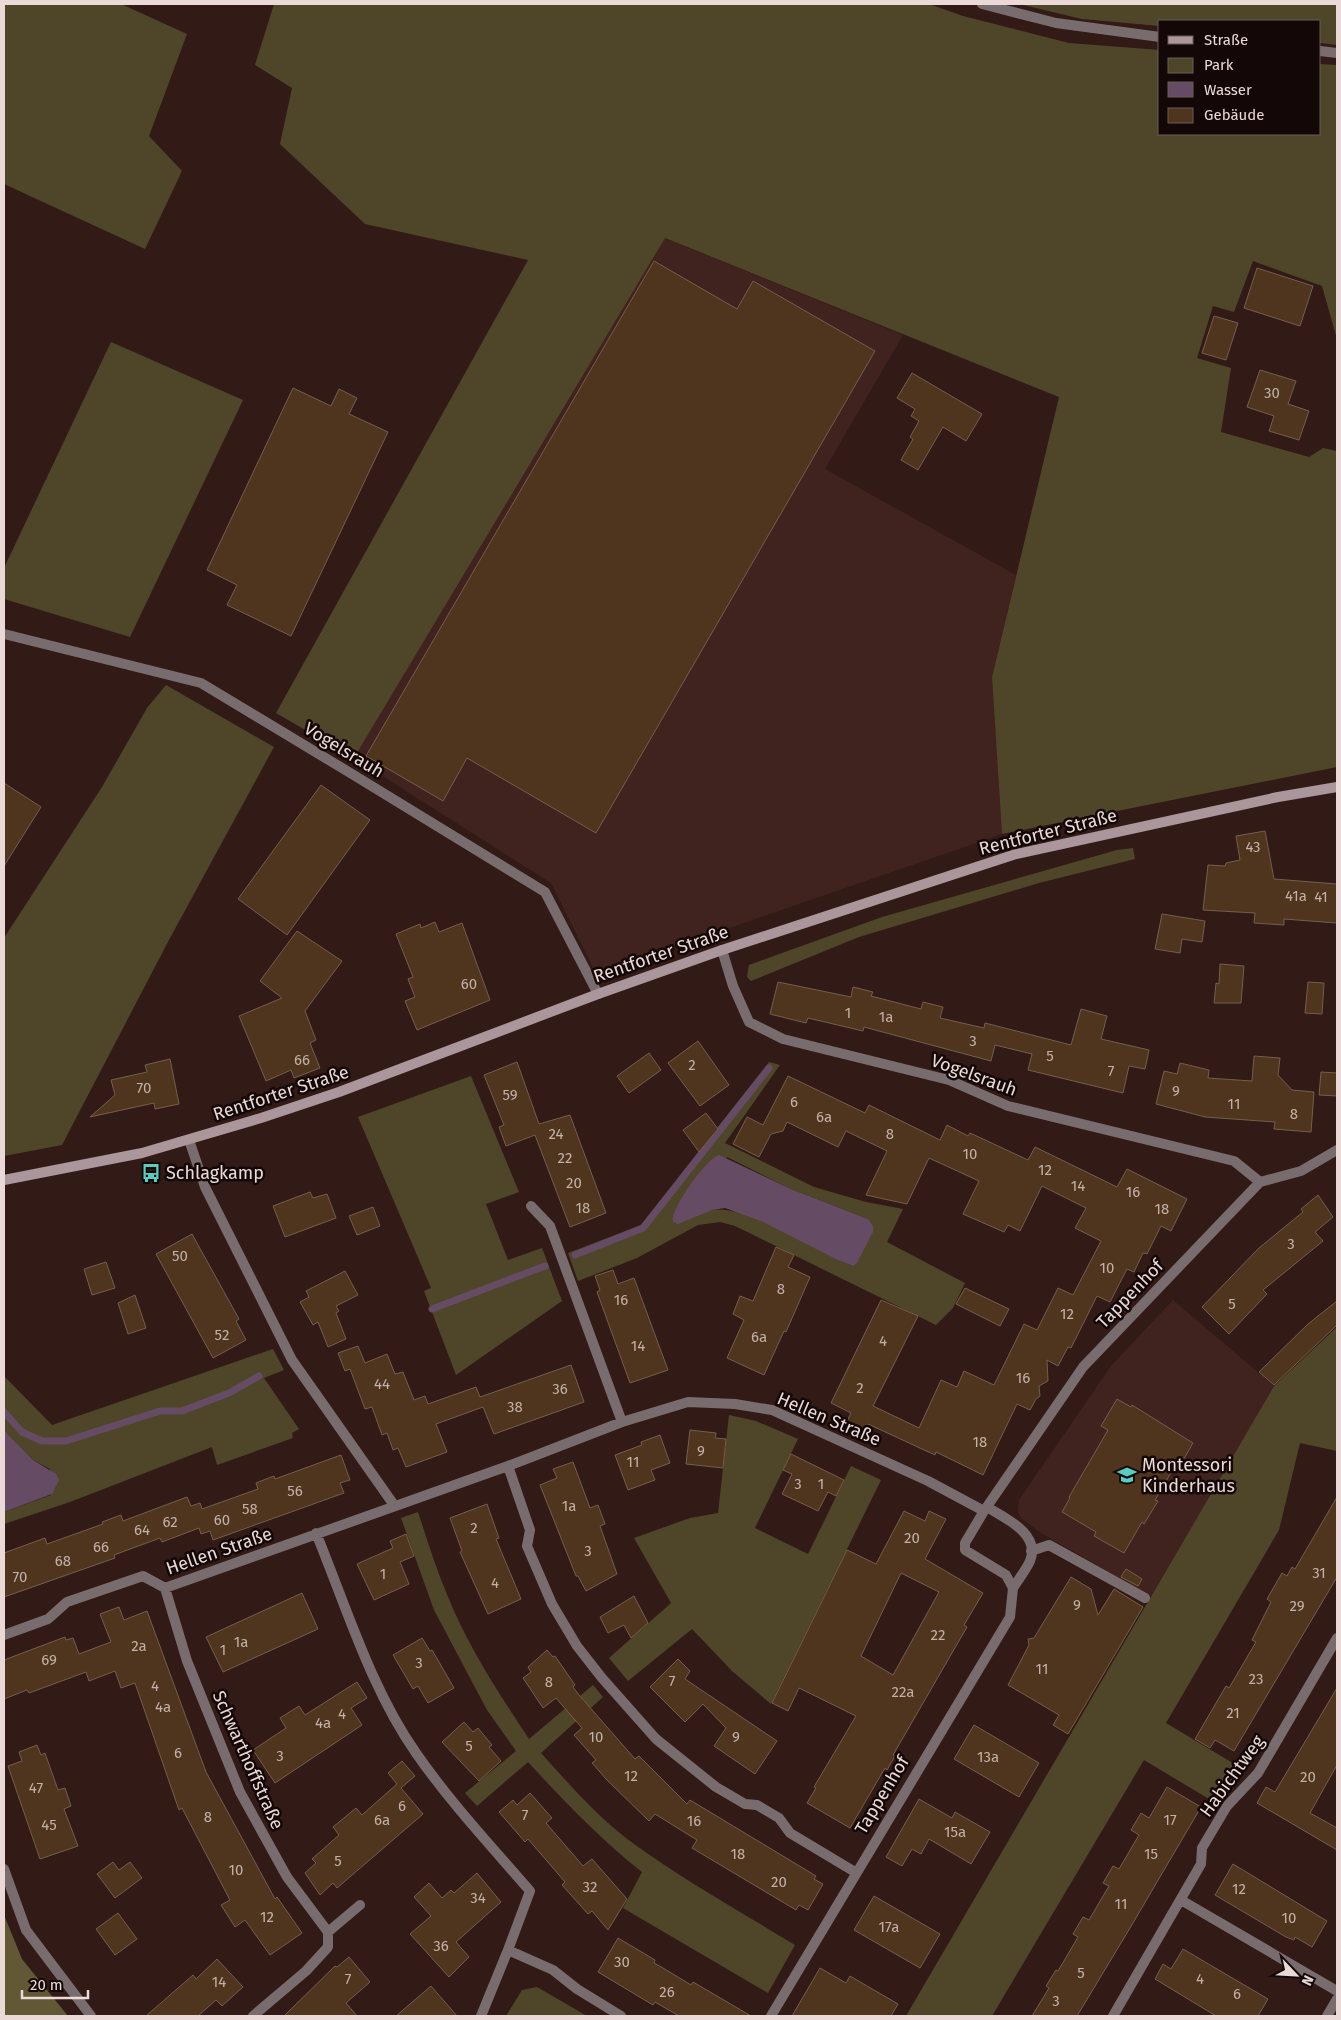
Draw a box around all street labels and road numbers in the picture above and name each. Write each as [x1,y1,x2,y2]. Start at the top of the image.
street label: Vogelsrauh [300,717,388,783]
street label: Rentforter Straße [977,804,1119,860]
street label: Rentforter Straße [591,921,731,987]
street label: Vogelsrauh [928,1049,1020,1101]
street label: Rentforter Straße [210,1061,352,1125]
street label: Tappenhof [1092,1254,1170,1333]
street label: Hellen Straße [774,1387,884,1451]
street label: Hellen Straße [163,1523,275,1579]
street label: Schwarthoffstraße [208,1687,288,1833]
street label: Habichtweg [1195,1730,1269,1821]
street label: Tappenhof [850,1750,915,1838]

